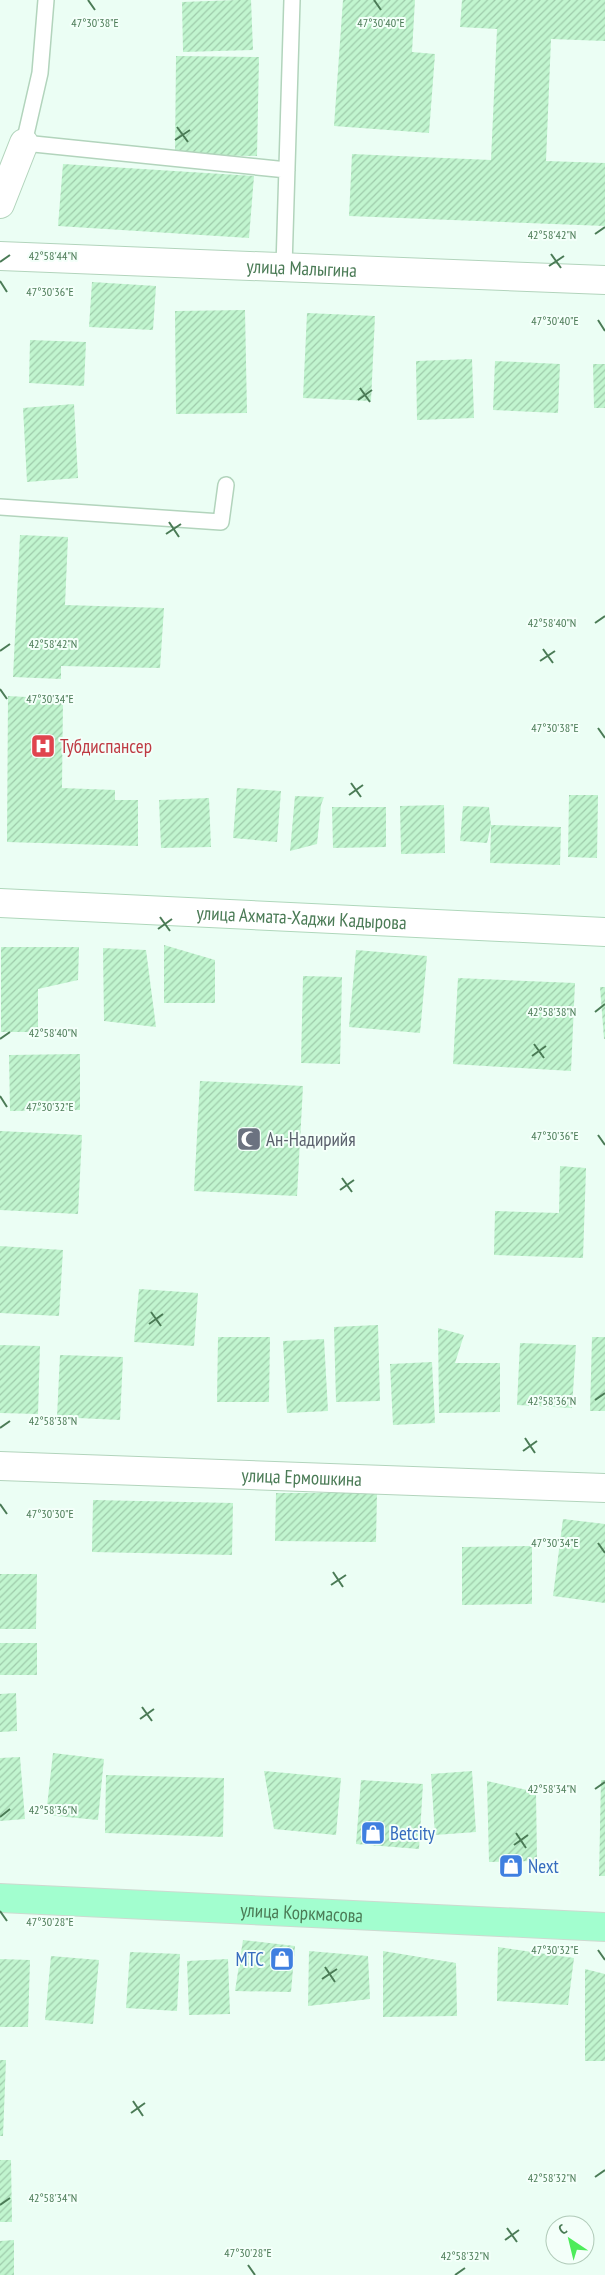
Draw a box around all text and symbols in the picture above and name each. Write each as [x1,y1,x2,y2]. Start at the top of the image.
text: 47°30'38"E [71,15,119,30]
text: 47°30'40"E [357,15,405,30]
text: 42°58'42"N [528,227,576,242]
text: 42°58'44"N [29,248,77,263]
street label: улица Малыгина [246,254,357,282]
text: 47°30'36"E [26,284,74,299]
text: 47°30'40"E [531,313,579,328]
text: 42°58'40"N [528,615,576,630]
text: 42°58'42"N [29,636,77,651]
text: 47°30'34"E [26,691,74,706]
text: 47°30'38"E [531,720,579,735]
hospital icon: Тубдиспансер [30,733,56,759]
place label: Тубдиспансер [60,734,152,758]
street label: улица Ахмата-Хаджи Кадырова [196,900,407,934]
text: 42°58'38"N [528,1004,576,1019]
text: 42°58'40"N [29,1025,77,1040]
text: 47°30'32"E [26,1099,74,1114]
mosque icon: Ан-Надирийя [236,1126,262,1152]
place label: Ан-Надирийя [266,1127,356,1151]
text: 47°30'36"E [531,1128,579,1143]
text: 42°58'36"N [528,1393,576,1408]
text: 42°58'38"N [29,1413,77,1428]
street label: улица Ермошкина [241,1463,362,1491]
text: 47°30'30"E [26,1506,74,1521]
text: 47°30'34"E [531,1535,579,1550]
text: 42°58'34"N [528,1781,576,1796]
text: 42°58'36"N [29,1802,77,1817]
shop icon: Betcity [360,1820,386,1846]
place label: Betcity [390,1821,436,1845]
shop icon: Next [498,1853,524,1879]
place label: Next [528,1854,560,1878]
street label: улица Коркмасова [240,1898,364,1927]
text: 47°30'28"E [26,1914,74,1929]
text: 47°30'32"E [531,1942,579,1957]
shop icon: МТС [269,1946,295,1972]
place label: МТС [235,1947,264,1971]
text: 42°58'32"N [528,2170,576,2185]
text: 42°58'34"N [29,2190,77,2205]
north arrow [545,2215,595,2265]
text: С [555,2220,571,2239]
text: 47°30'28"E [224,2245,272,2260]
text: 42°58'32"N [441,2248,489,2263]

